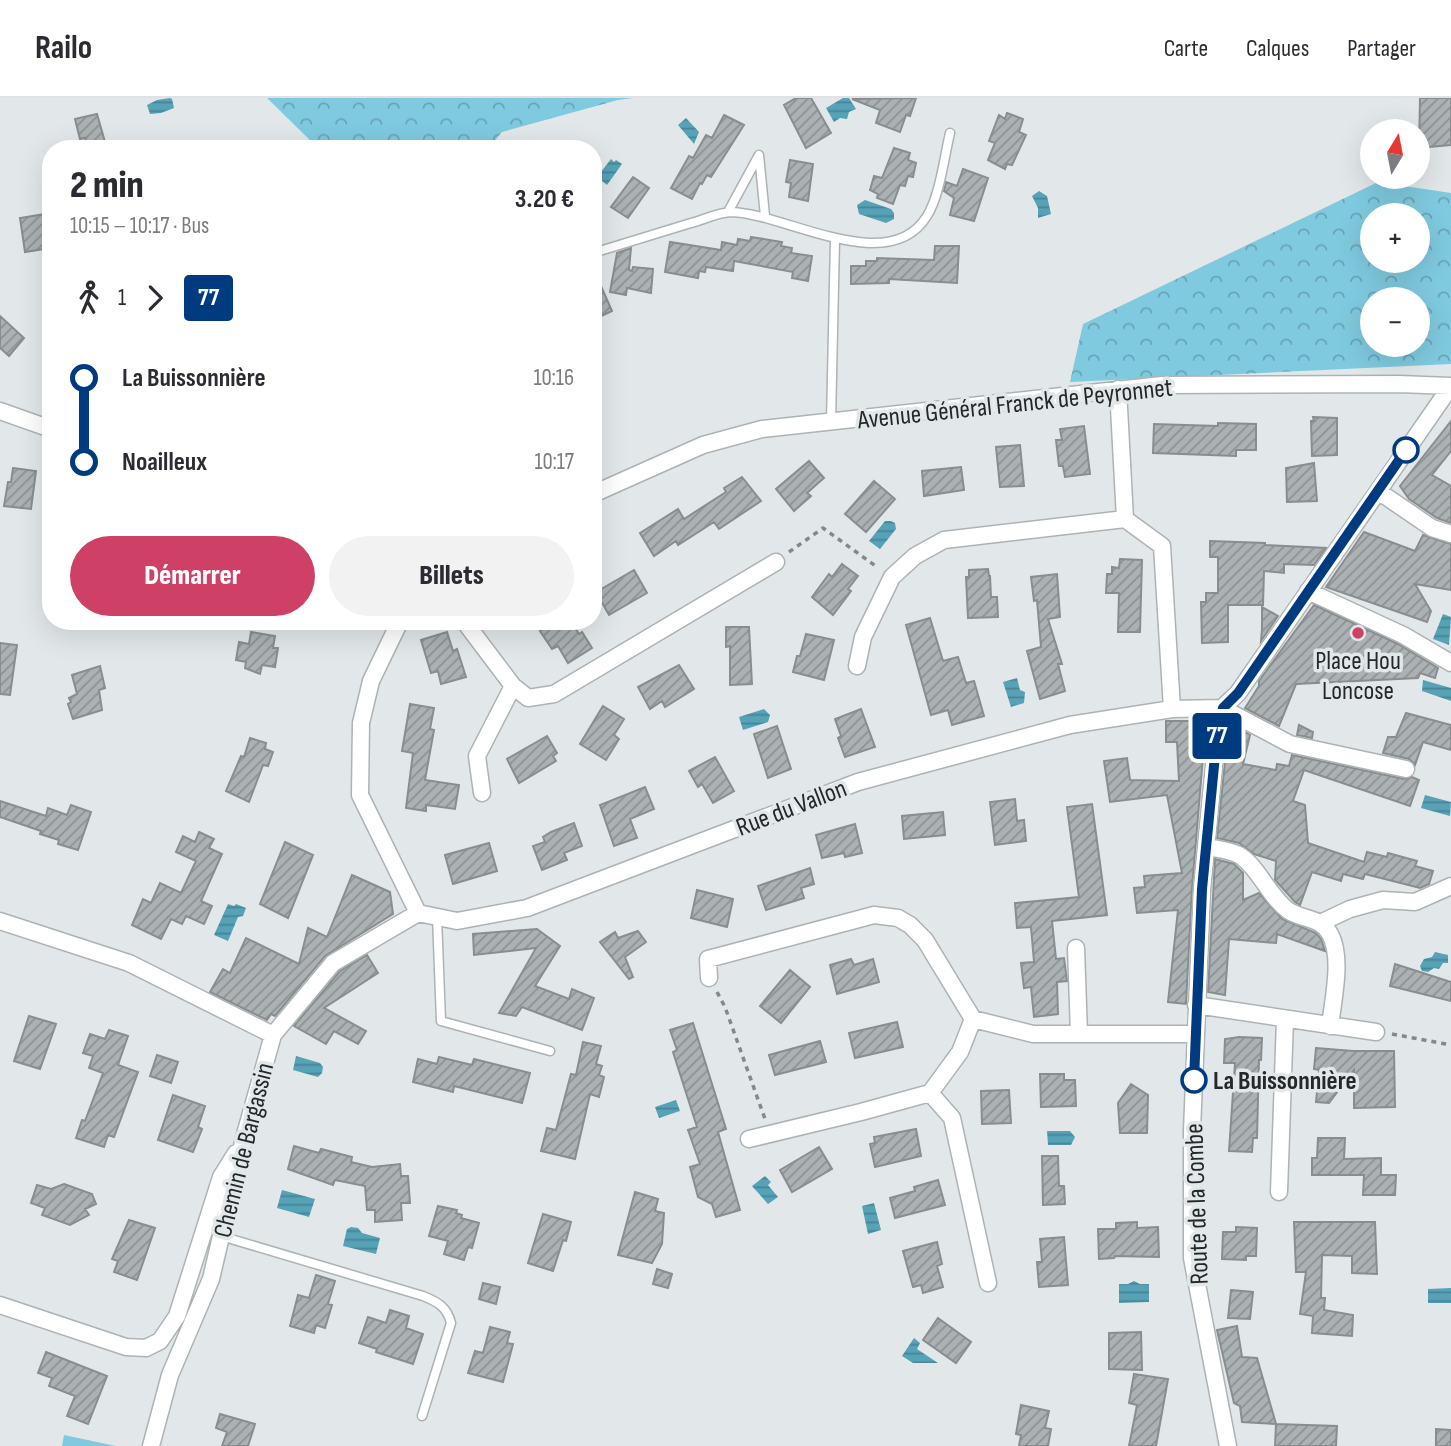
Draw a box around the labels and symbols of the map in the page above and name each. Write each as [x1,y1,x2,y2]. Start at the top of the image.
north arrow [1360,119,1430,189]
street label: Avenue Général Franck de Peyronnet [855,373,1174,437]
unlabelled marker [1393,437,1419,463]
marker: Place Hou Loncose [1350,625,1366,641]
place label: Place Hou Loncose [1315,646,1401,707]
line badge: 77 [1186,713,1248,759]
street label: Rue du Vallon [732,773,851,844]
street label: Chemin de Bargassin [208,1060,281,1241]
place label: La Buissonnière [1213,1066,1357,1097]
marker: La Buissonnière [1181,1067,1207,1093]
street label: Route de la Combe [1179,1123,1216,1285]

